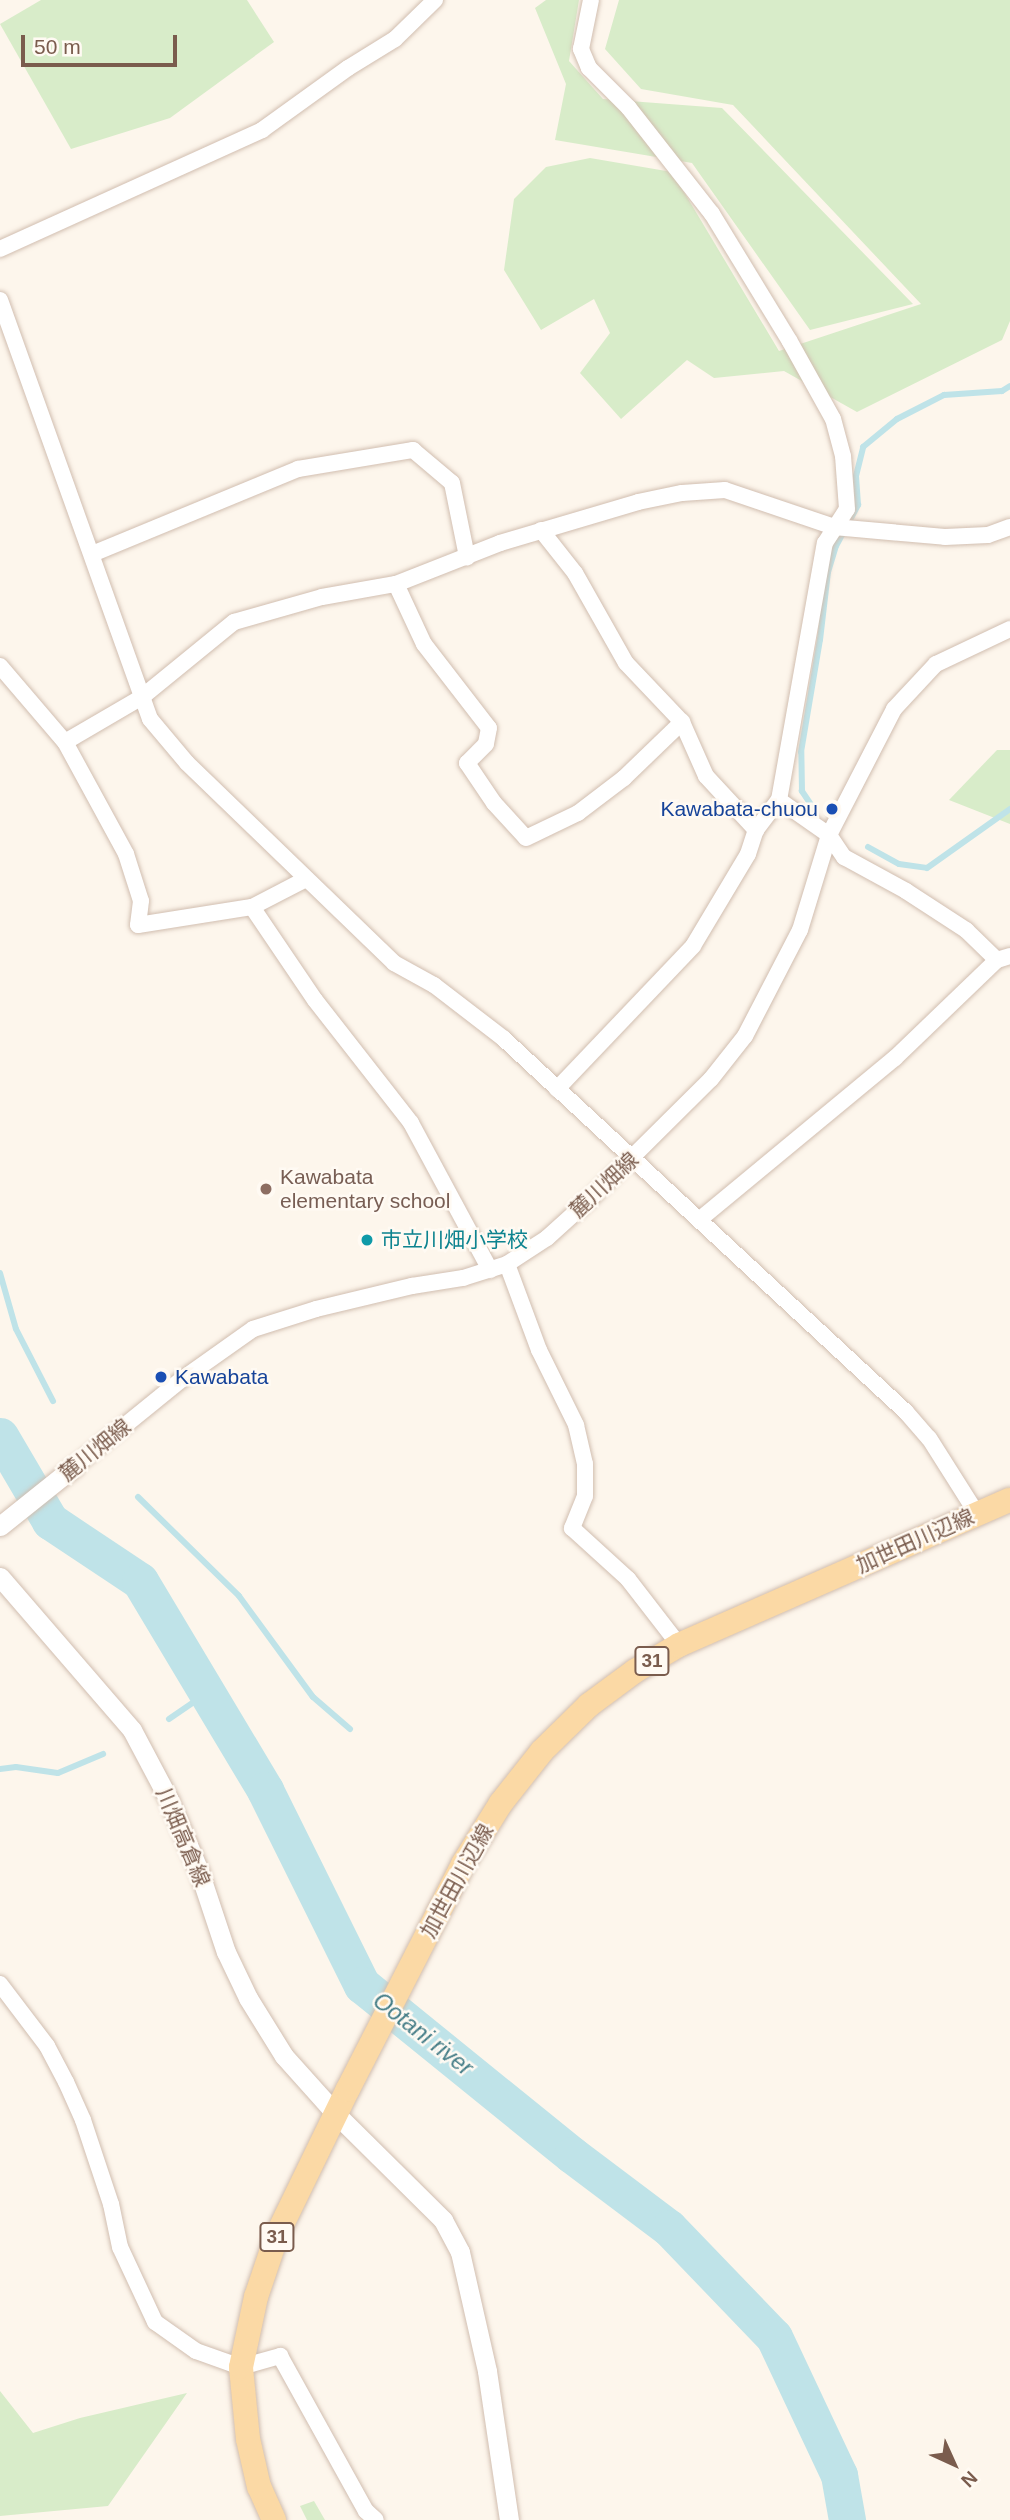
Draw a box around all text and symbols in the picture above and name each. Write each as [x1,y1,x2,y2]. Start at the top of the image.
scale bar [24,21,180,65]
text: 50 m [34,35,81,58]
place label: Kawabata-chuou [660,796,818,822]
marker: Kawabata-chuou [824,801,840,817]
street label: 麓川畑線 [565,1147,643,1223]
place label: Kawabata elementary school [280,1164,450,1214]
marker: Kawabata elementary school [258,1181,274,1197]
place label: 市立川畑小学校 [381,1227,528,1253]
marker: 市立川畑小学校 [359,1232,375,1248]
place label: Kawabata [175,1364,268,1390]
marker: Kawabata [153,1369,169,1385]
street label: 麓川畑線 [54,1414,136,1486]
street label: 加世田川辺線 [852,1504,978,1578]
road number: 31 [633,1646,671,1676]
street label: 川畑高倉線 [151,1784,215,1890]
street label: 加世田川辺線 [415,1820,499,1942]
water label: Ootani river [368,1987,478,2081]
road number: 31 [258,2222,296,2252]
north arrow [919,2429,989,2499]
text: N [957,2467,981,2491]

